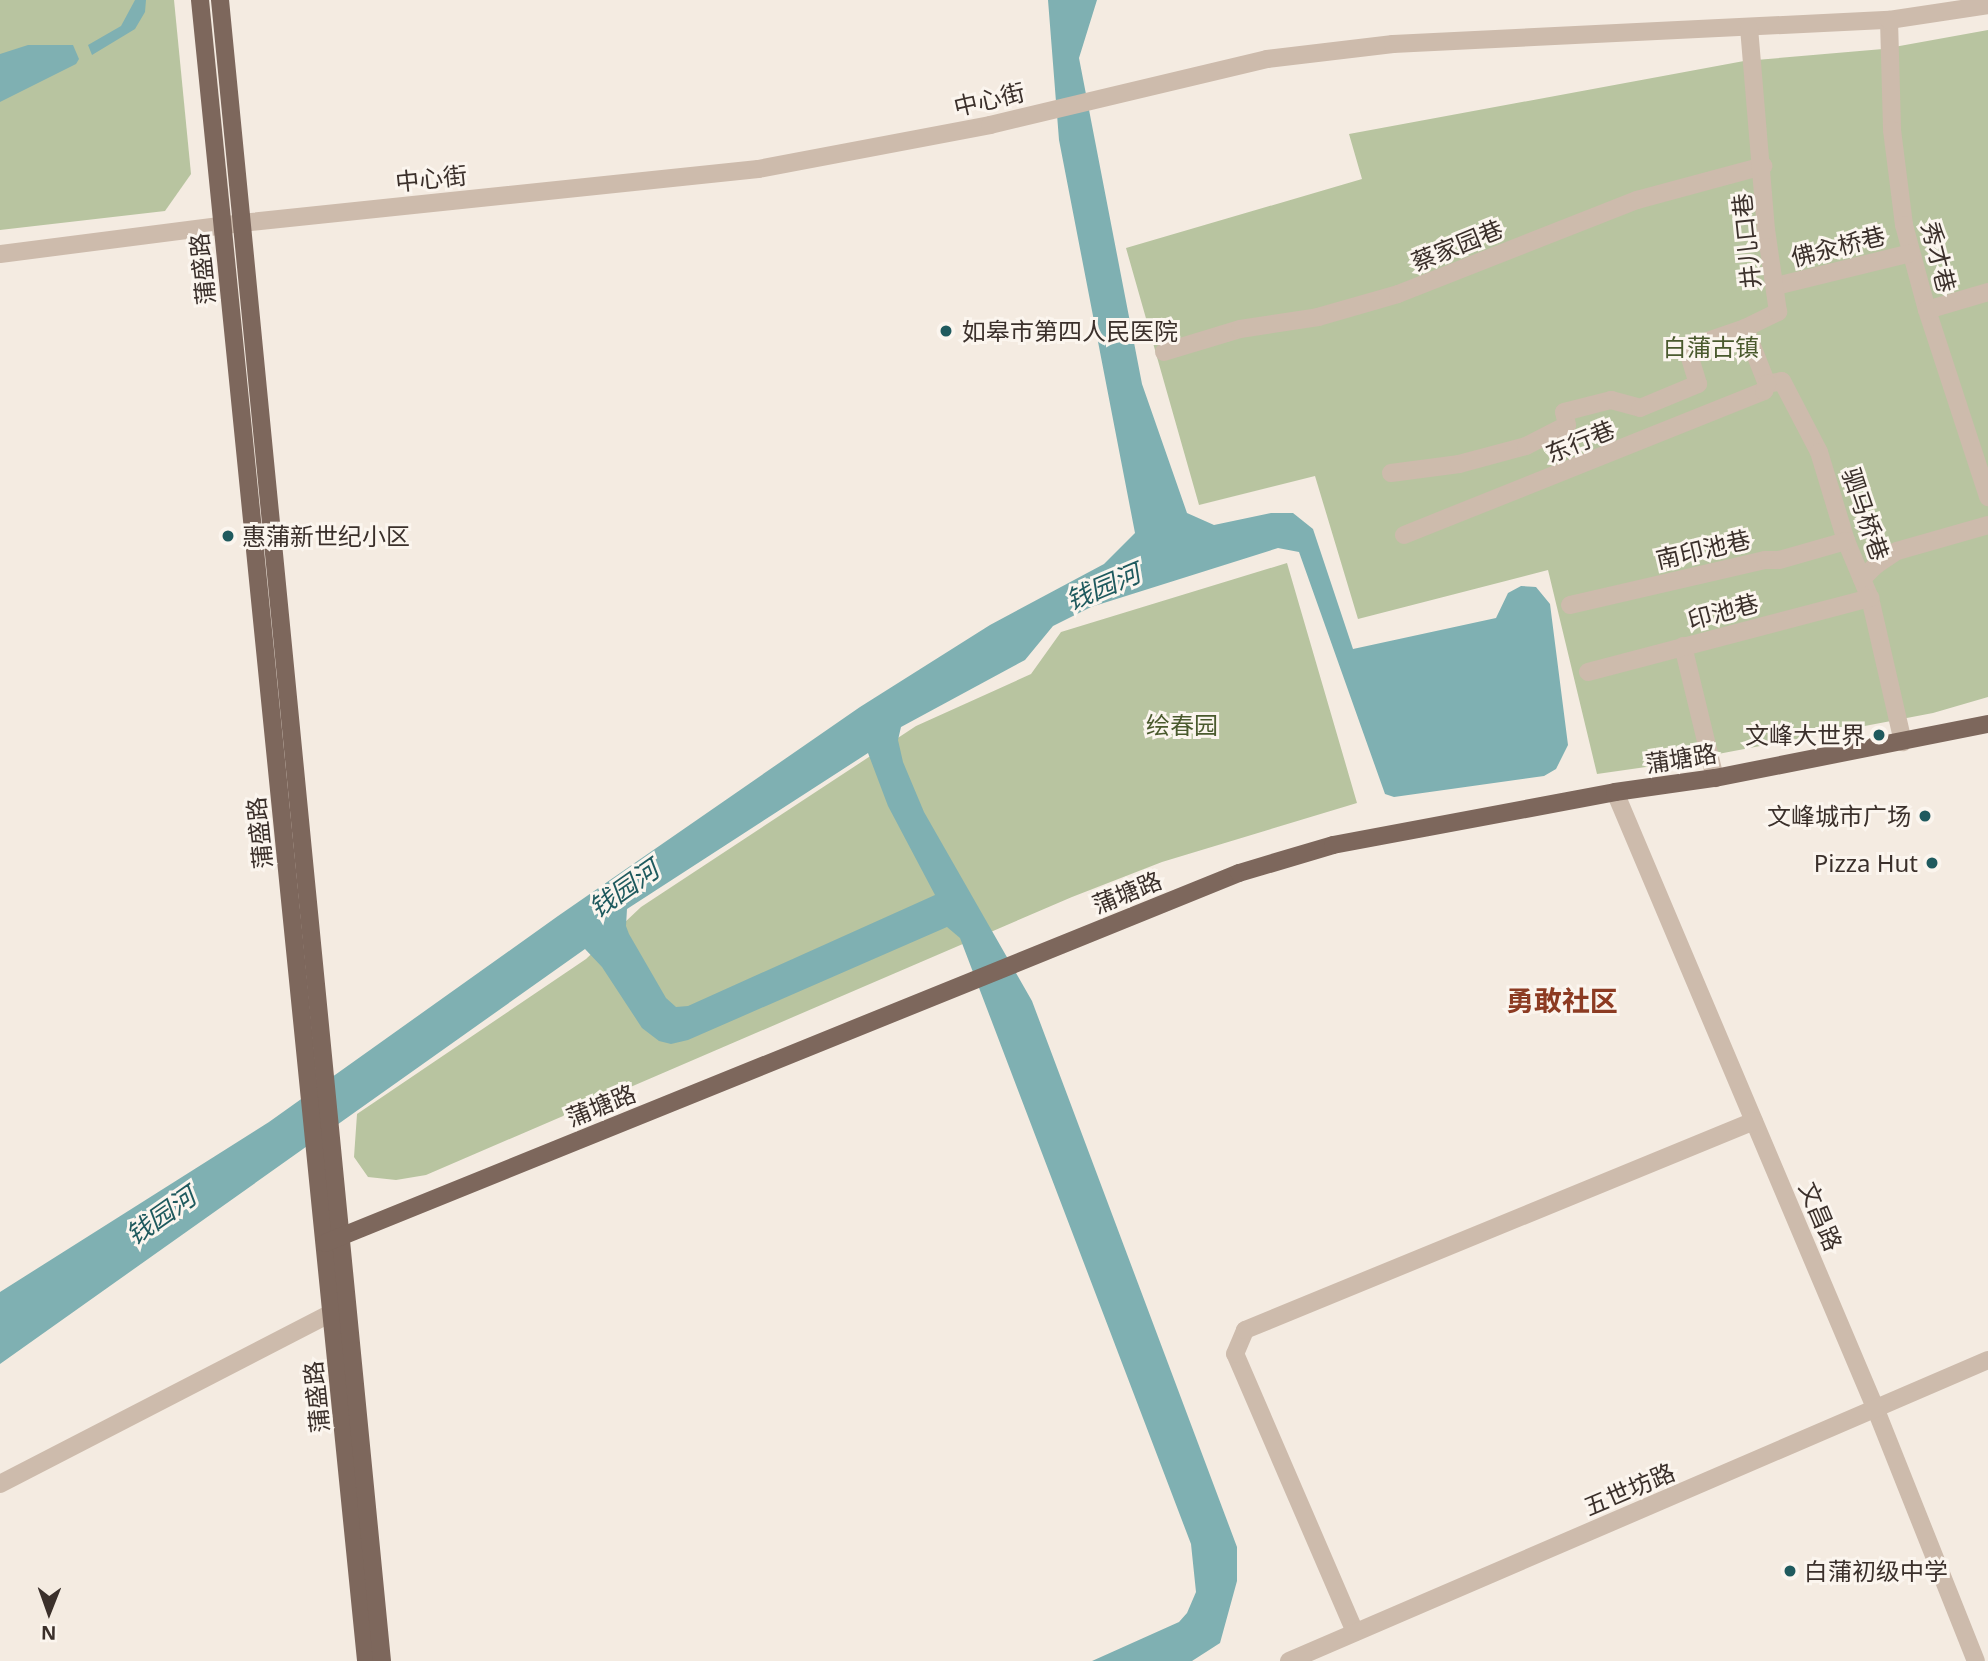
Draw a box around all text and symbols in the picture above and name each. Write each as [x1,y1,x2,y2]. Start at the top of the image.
street label: 中心街 [951,77,1027,121]
street label: 中心街 [394,160,468,196]
street label: 井儿口巷 [1727,192,1765,290]
street label: 蔡家园巷 [1407,214,1507,276]
street label: 秀才巷 [1916,219,1962,295]
street label: 佛汆桥巷 [1788,220,1888,272]
street label: 蒲盛路 [184,232,220,306]
place label: 如皋市第四人民医院 [962,317,1178,345]
marker: 如皋市第四人民医院 [936,321,956,341]
park label: 白蒲古镇 [1663,333,1759,361]
street label: 东行巷 [1541,414,1619,468]
street label: 驷马桥巷 [1837,464,1895,564]
place label: 惠蒲新世纪小区 [242,522,410,550]
street label: 南印池巷 [1653,524,1753,574]
marker: 惠蒲新世纪小区 [220,528,236,544]
water label: 钱园河 [1061,557,1145,617]
street label: 印池巷 [1684,588,1762,634]
park label: 绘春园 [1146,711,1218,739]
place label: 文峰大世界 [1745,721,1865,749]
marker: 文峰大世界 [1871,727,1887,743]
street label: 蒲塘路 [1643,738,1719,778]
street label: 蒲盛路 [241,796,277,870]
place label: 文峰城市广场 [1767,802,1911,830]
marker: 文峰城市广场 [1917,808,1933,824]
place label: Pizza Hut [1814,849,1918,877]
water label: 钱园河 [583,854,665,924]
marker: Pizza Hut [1924,855,1940,871]
street label: 蒲塘路 [1088,865,1166,919]
district label: 勇敢社区 [1506,983,1618,1017]
street label: 蒲塘路 [562,1078,640,1132]
street label: 文昌路 [1794,1177,1848,1255]
water label: 钱园河 [120,1181,202,1251]
street label: 蒲盛路 [298,1360,334,1434]
street label: 五世坊路 [1579,1457,1679,1521]
place label: 白蒲初级中学 [1804,1557,1948,1585]
marker: 白蒲初级中学 [1782,1563,1798,1579]
north arrow [14,1577,84,1647]
text: N [41,1620,57,1646]

